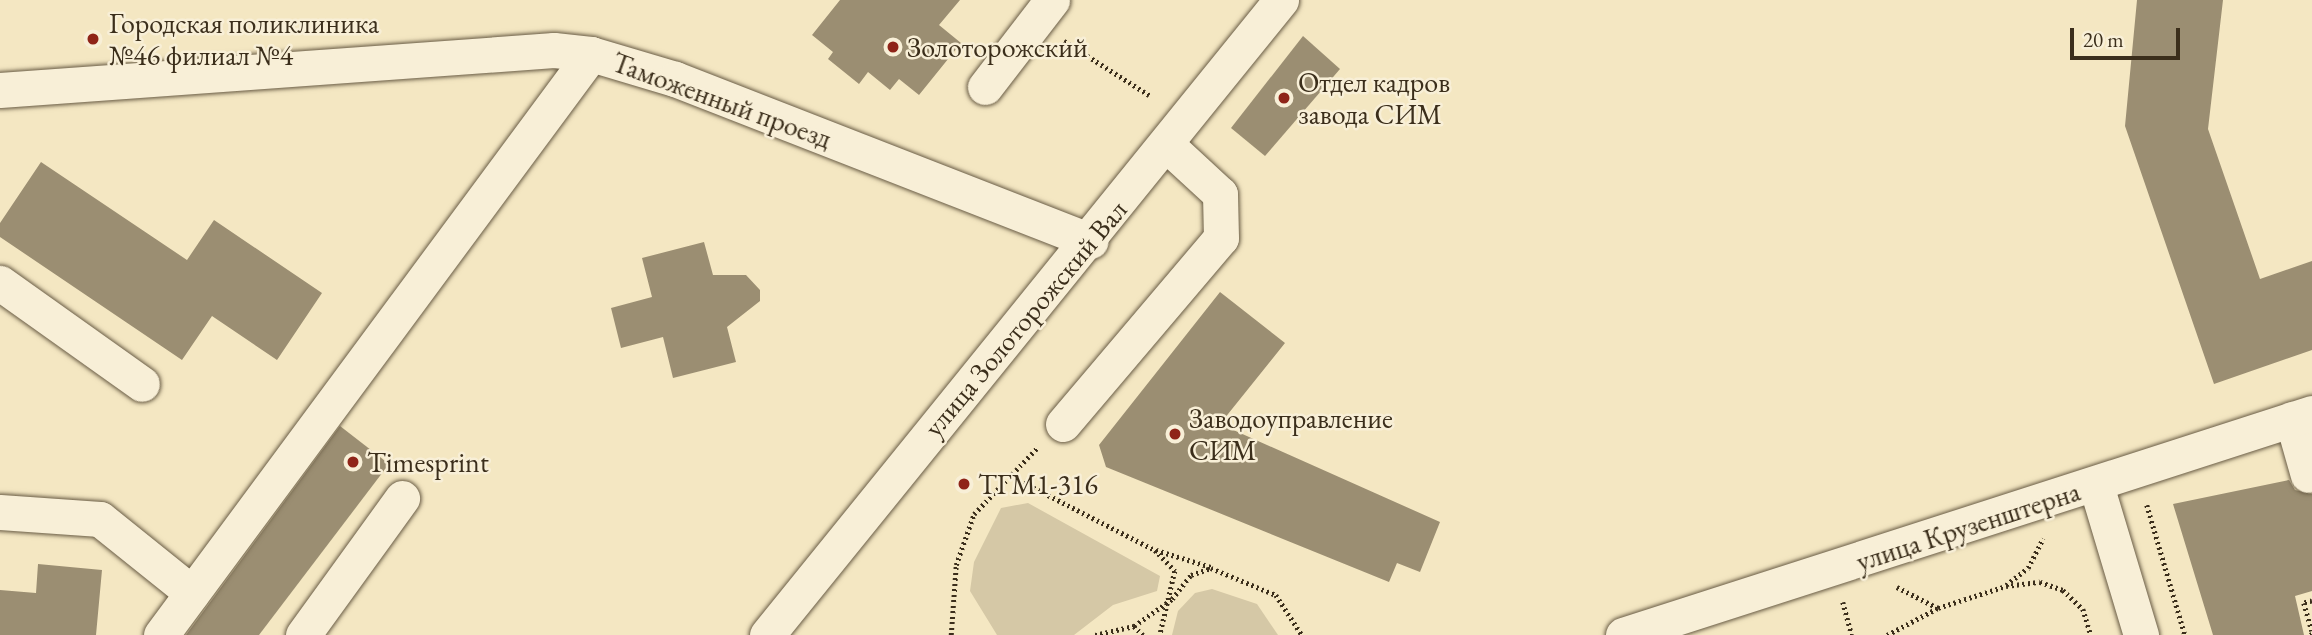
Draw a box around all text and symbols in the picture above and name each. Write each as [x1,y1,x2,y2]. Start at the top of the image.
place label: Городская поликлиника №46 филиал №4 [109,6,379,72]
scale bar [2074,14,2184,58]
text: 20 m [2083,26,2124,53]
marker: Городская поликлиника №46 филиал №4 [83,29,103,49]
place label: Золоторожский [907,30,1088,64]
marker: Золоторожский [885,39,901,55]
street label: Таможенный проезд [608,45,836,155]
place label: Отдел кадров завода СИМ [1298,65,1450,131]
marker: Отдел кадров завода СИМ [1276,90,1292,106]
street label: улица Золоторожский Вал [916,193,1134,443]
place label: Заводоуправление СИМ [1189,401,1393,467]
marker: Заводоуправление СИМ [1167,426,1183,442]
place label: Timesprint [367,445,489,479]
marker: Timesprint [345,454,361,470]
place label: ТГМ1-316 [978,467,1098,501]
street label: улица Крузенштерна [1852,474,2084,578]
marker: ТГМ1-316 [956,476,972,492]

